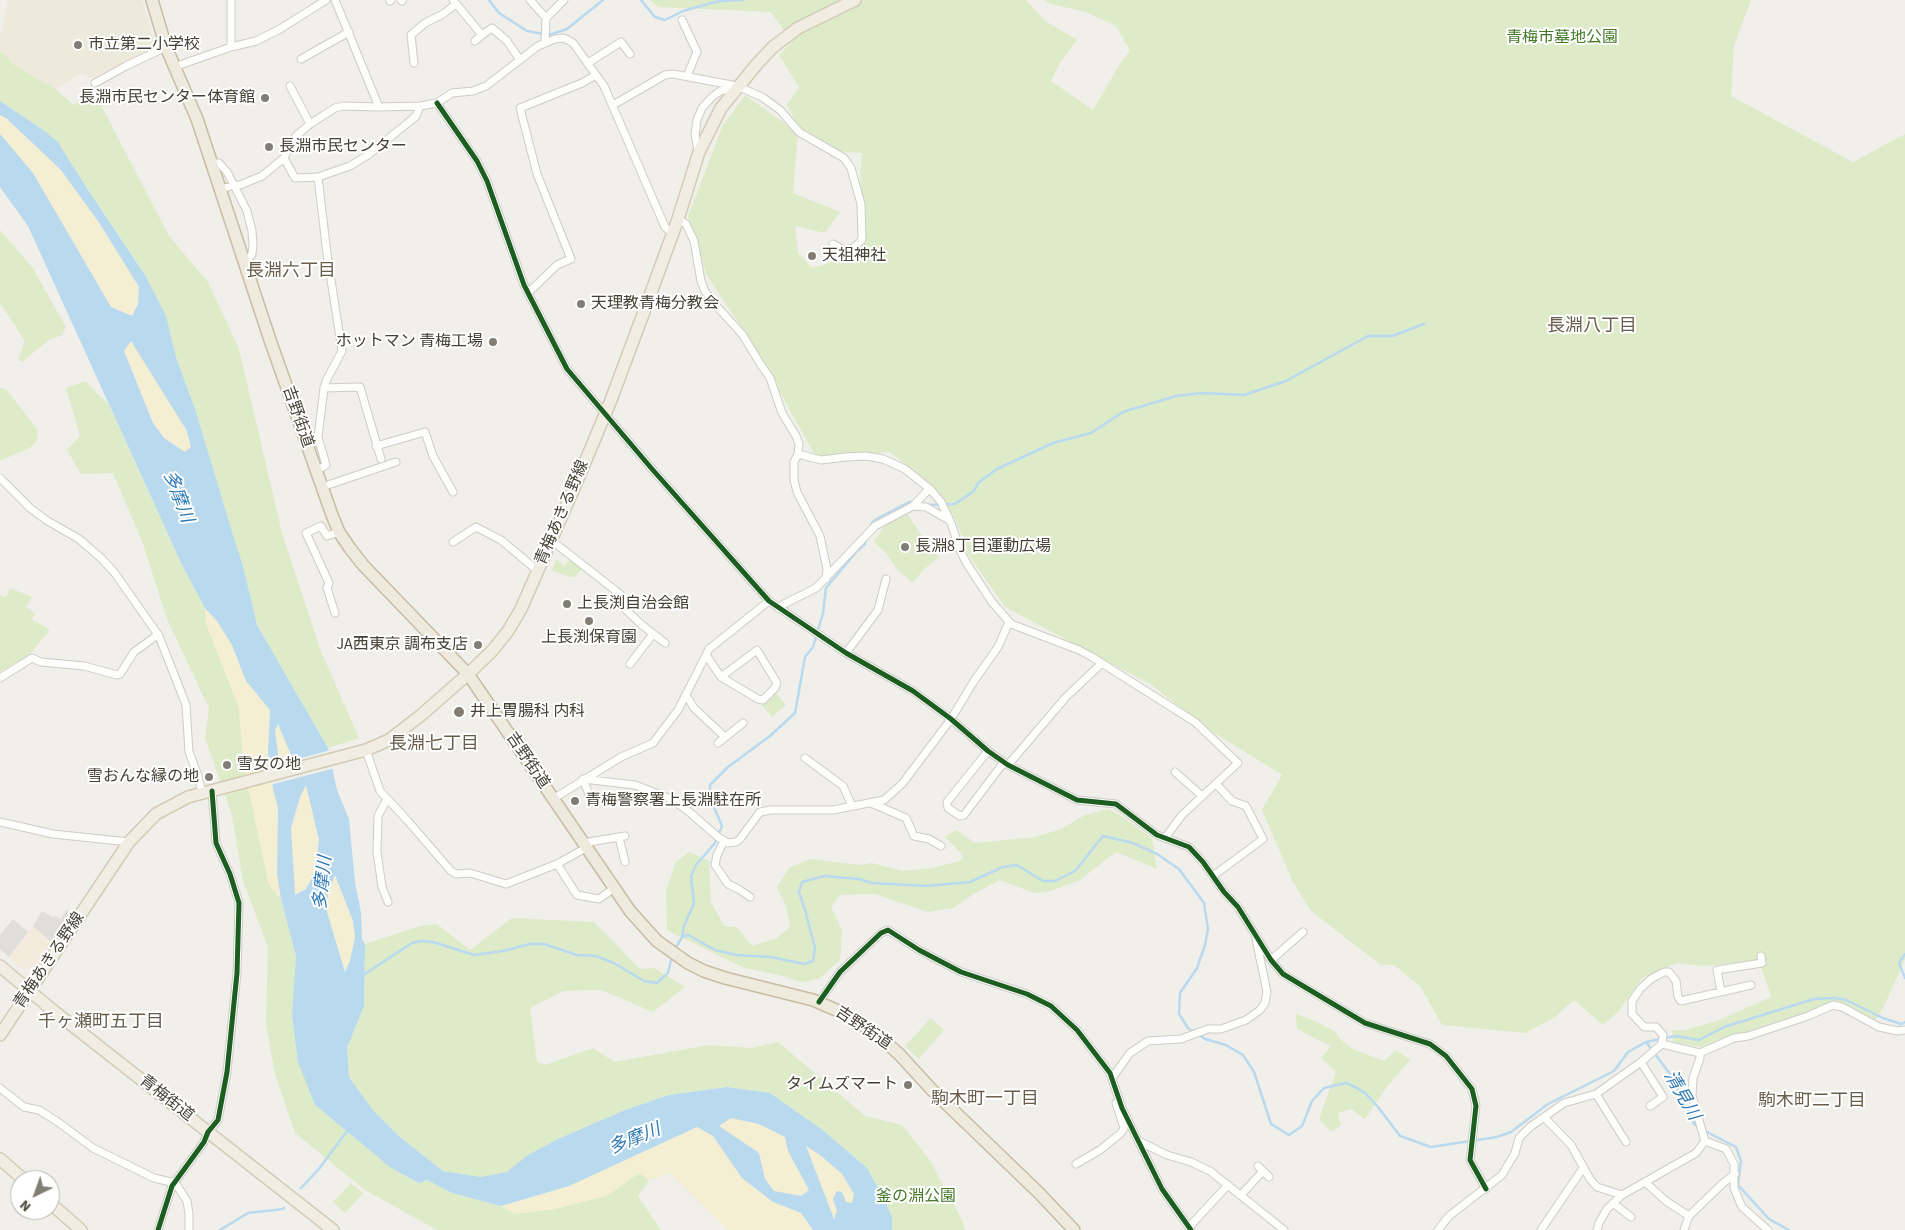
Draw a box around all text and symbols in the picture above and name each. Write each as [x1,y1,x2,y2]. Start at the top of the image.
park label: 青梅市墓地公園 [1506,28,1618,48]
place label: 市立第二小学校 [88,35,200,55]
marker: 市立第二小学校 [72,39,84,51]
place label: 長淵市民センター体育館 [79,88,255,108]
marker: 長淵市民センター体育館 [259,92,271,104]
place label: 長淵市民センター [279,137,407,157]
marker: 長淵市民センター [263,141,275,153]
place label: 天祖神社 [822,246,886,266]
marker: 天祖神社 [806,250,818,262]
district label: 長淵六丁目 [246,261,336,283]
place label: 天理教青梅分教会 [591,294,719,314]
marker: 天理教青梅分教会 [575,298,587,310]
district label: 長淵八丁目 [1547,316,1637,338]
place label: ホットマン 青梅工場 [336,332,483,352]
marker: ホットマン 青梅工場 [487,336,499,348]
street label: 吉野街道 [278,384,316,450]
street label: 青梅あきる野線 [532,458,594,568]
water label: 多摩川 [157,468,197,526]
place label: 長淵8丁目運動広場 [915,537,1051,557]
marker: 長淵8丁目運動広場 [899,541,911,553]
place label: 上長渕自治会館 [577,594,689,614]
marker: 上長渕自治会館 [561,598,573,610]
marker: 上長渕保育園 [583,615,595,627]
place label: 上長渕保育園 [541,628,637,648]
place label: JA西東京 調布支店 [336,635,468,655]
marker: JA西東京 調布支店 [472,639,484,651]
place label: 井上胃腸科 内科 [470,702,585,722]
marker: 井上胃腸科 内科 [452,705,466,719]
street label: 吉野街道 [501,729,553,793]
district label: 長淵七丁目 [389,734,479,756]
place label: 雪女の地 [237,755,301,775]
marker: 雪女の地 [221,759,233,771]
place label: 雪おんな縁の地 [87,767,199,787]
marker: 雪おんな縁の地 [203,771,215,783]
place label: 青梅警察署上長淵駐在所 [585,791,761,811]
marker: 青梅警察署上長淵駐在所 [569,795,581,807]
water label: 多摩川 [310,855,338,911]
street label: 青梅あきる野線 [11,909,89,1013]
street label: 吉野街道 [831,1003,895,1055]
district label: 千ヶ瀬町五丁目 [38,1012,164,1034]
water label: 清見川 [1658,1067,1704,1125]
street label: 青梅街道 [135,1072,197,1126]
place label: タイムズマート [786,1075,898,1095]
marker: タイムズマート [902,1079,914,1091]
district label: 駒木町一丁目 [931,1089,1039,1111]
district label: 駒木町二丁目 [1758,1091,1866,1113]
water label: 多摩川 [606,1120,664,1160]
north arrow [10,1170,60,1220]
park label: 釜の淵公園 [876,1187,956,1207]
text: N [15,1195,36,1216]

